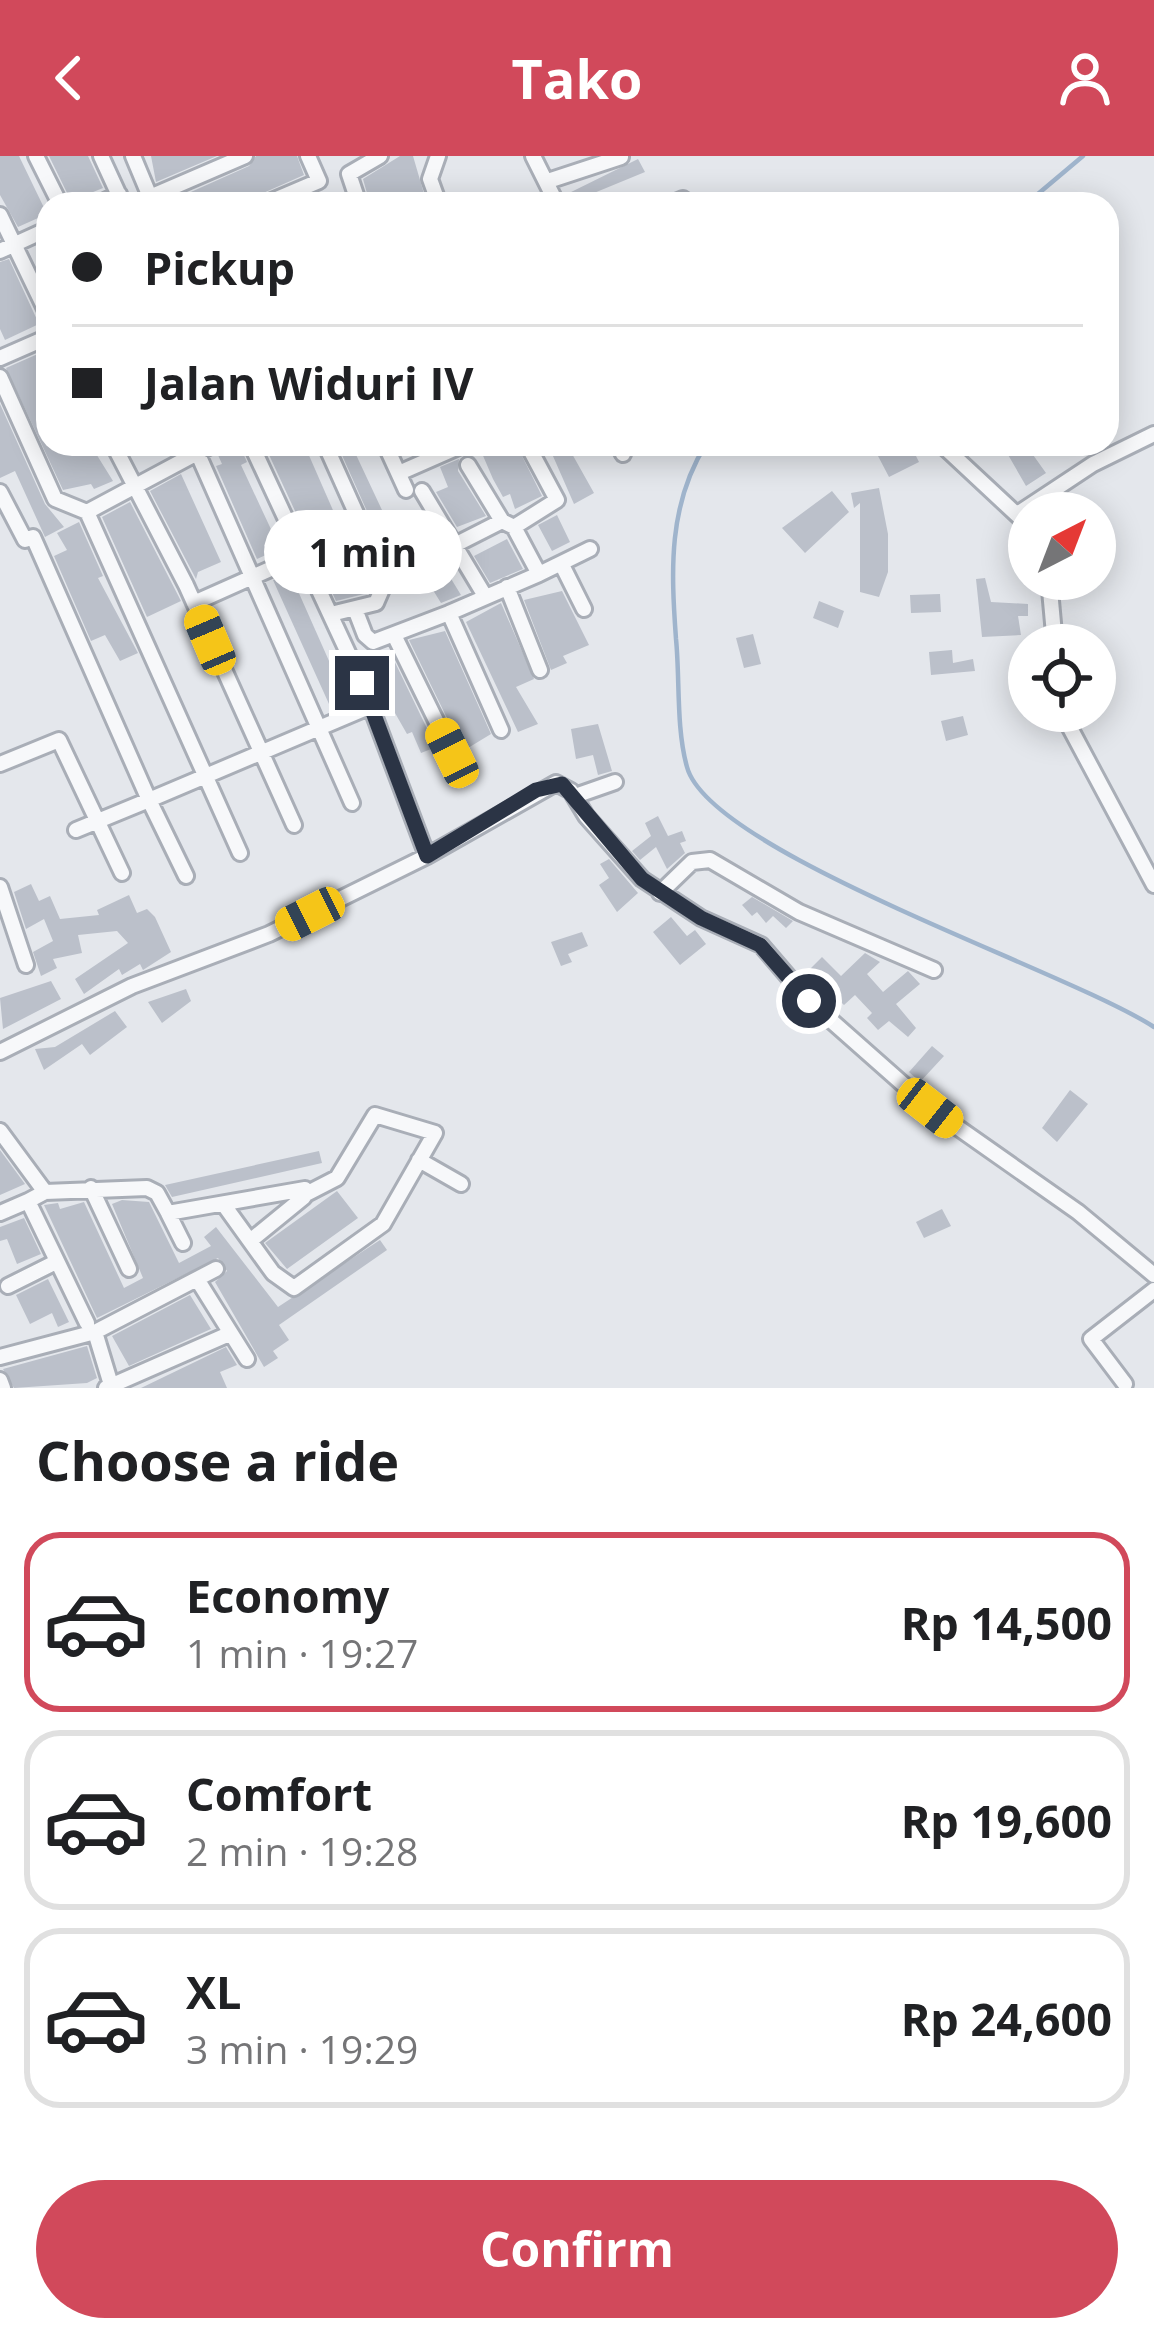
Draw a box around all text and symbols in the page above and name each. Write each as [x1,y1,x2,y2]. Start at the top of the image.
text: Tako [512,41,642,115]
icon: back [36,45,102,111]
icon: person [1052,45,1118,111]
text: Pickup [144,237,295,298]
text: Jalan Widuri IV [144,352,474,413]
north arrow [1008,492,1116,600]
map controls [1008,492,1116,732]
callout: 1 min [263,509,461,593]
text: 1 min [309,525,417,578]
car [179,600,241,680]
button: locate [1008,624,1116,732]
route end [335,656,389,710]
car [420,713,484,793]
car [270,882,350,946]
route start [782,974,836,1028]
car [891,1072,969,1144]
text: Choose a ride [36,1423,399,1497]
text: Economy [186,1565,389,1626]
icon: car [42,1568,150,1676]
text: Rp 14,500 [901,1592,1112,1653]
text: 1 min · 19:27 [186,1626,418,1679]
text: Comfort [186,1763,372,1824]
icon: car [42,1766,150,1874]
text: Rp 19,600 [901,1790,1112,1851]
text: 2 min · 19:28 [186,1824,418,1877]
text: XL [186,1961,241,2022]
icon: car [42,1964,150,2072]
text: Rp 24,600 [901,1988,1112,2049]
text: 3 min · 19:29 [186,2022,418,2075]
button: Confirm [36,2180,1118,2318]

